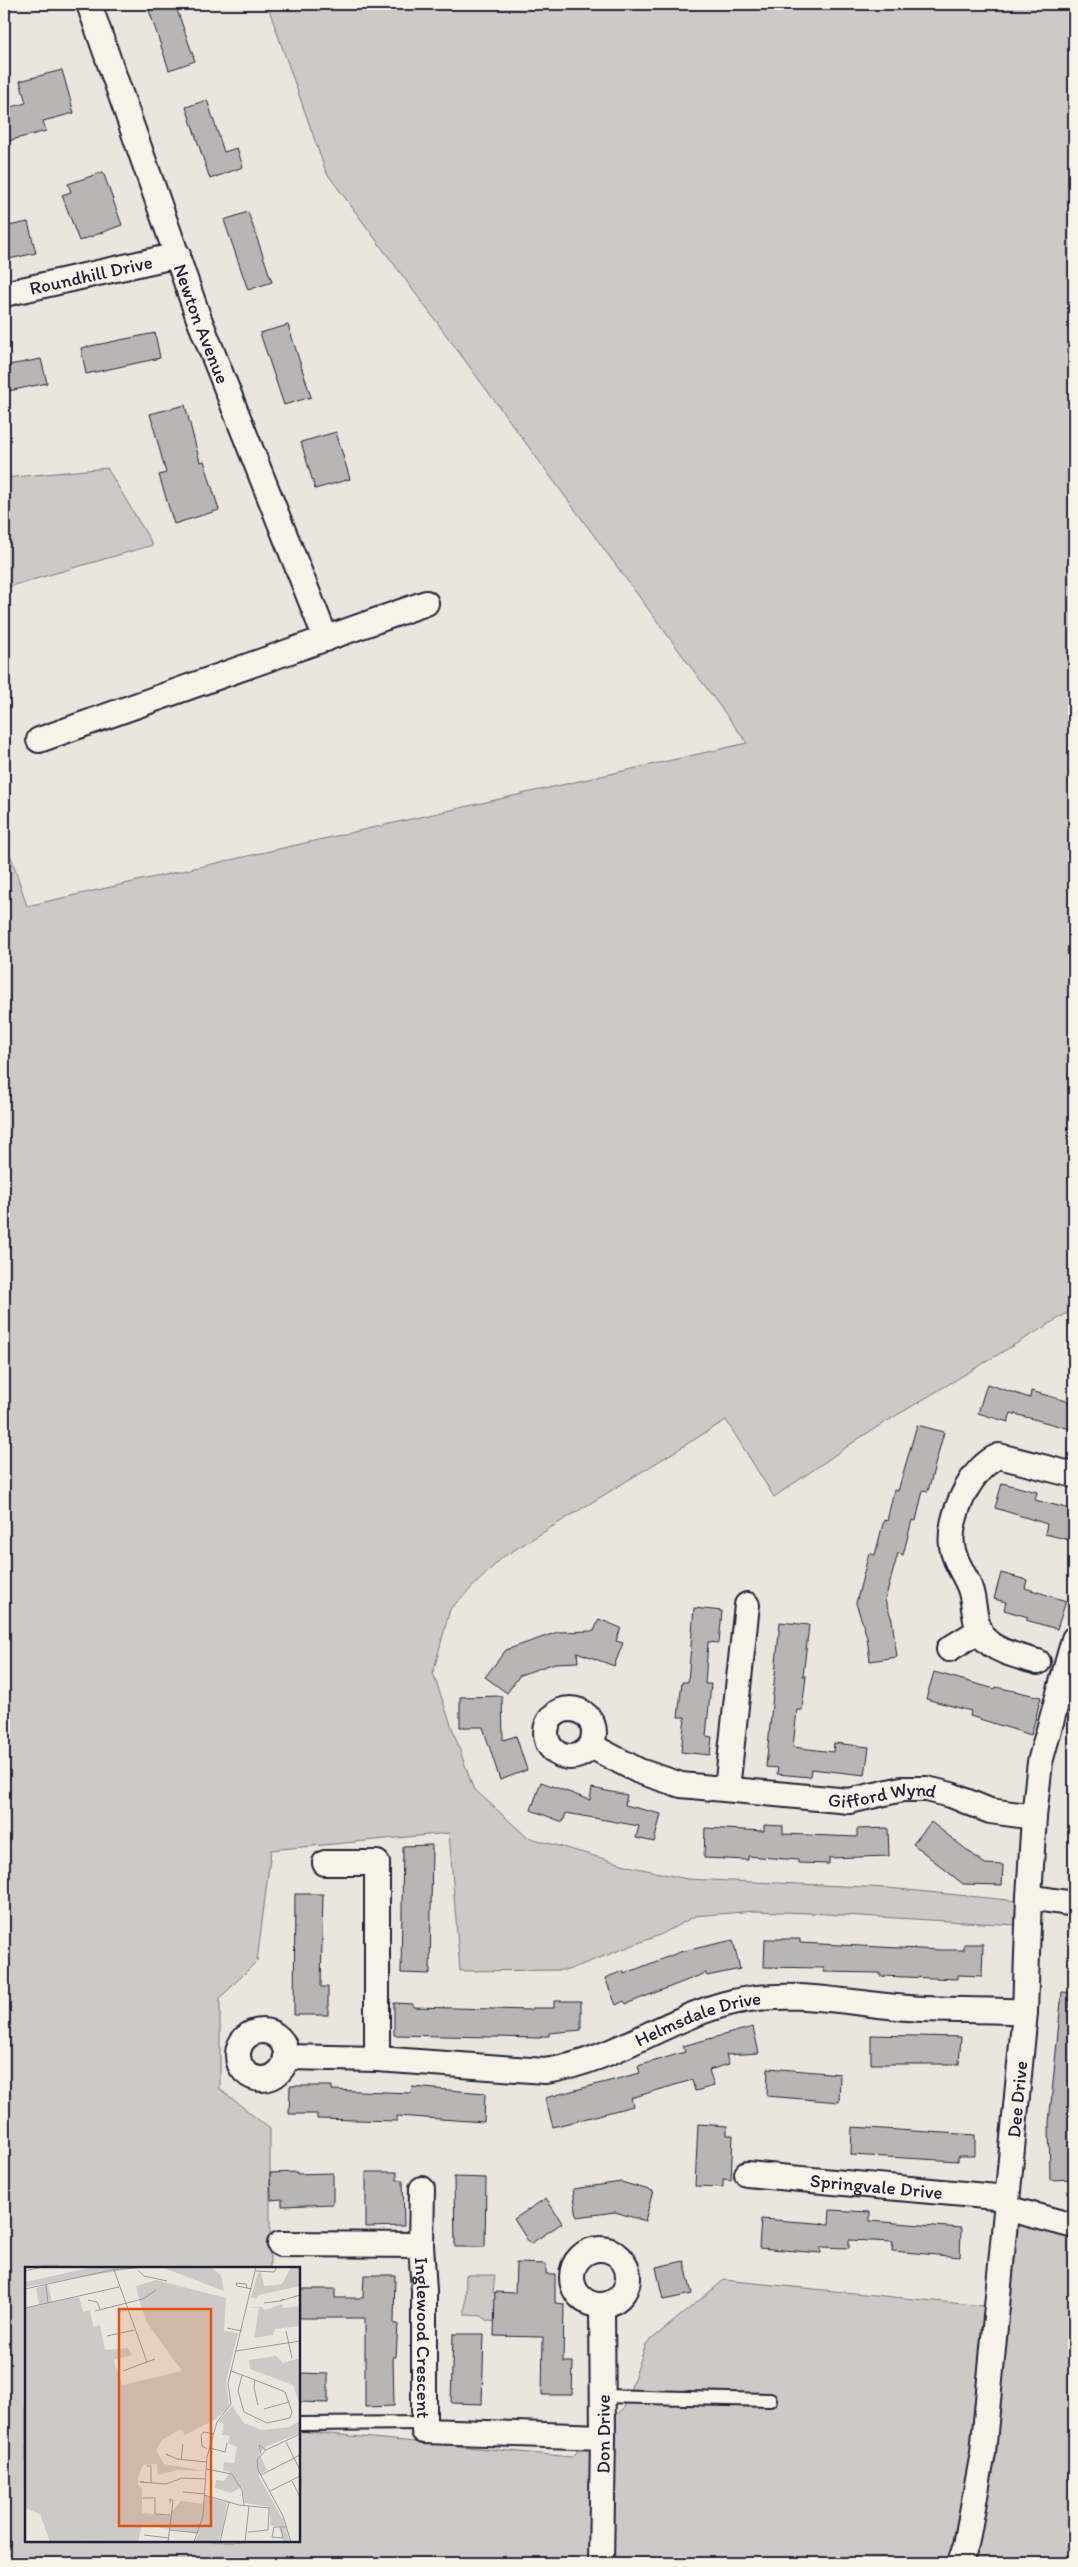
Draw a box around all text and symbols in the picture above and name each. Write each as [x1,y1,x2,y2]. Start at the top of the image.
street label: Roundhill Drive [27,250,154,299]
street label: Newton Avenue [169,261,235,387]
street label: Gifford Wynd [827,1777,939,1813]
street label: Helmsdale Drive [631,1986,762,2051]
street label: Dee Drive [1002,2060,1032,2139]
street label: Springvale Drive [809,2168,944,2204]
street label: Inglewood Crescent [410,2256,436,2419]
inset map [25,2267,300,2542]
street label: Don Drive [591,2394,615,2474]

